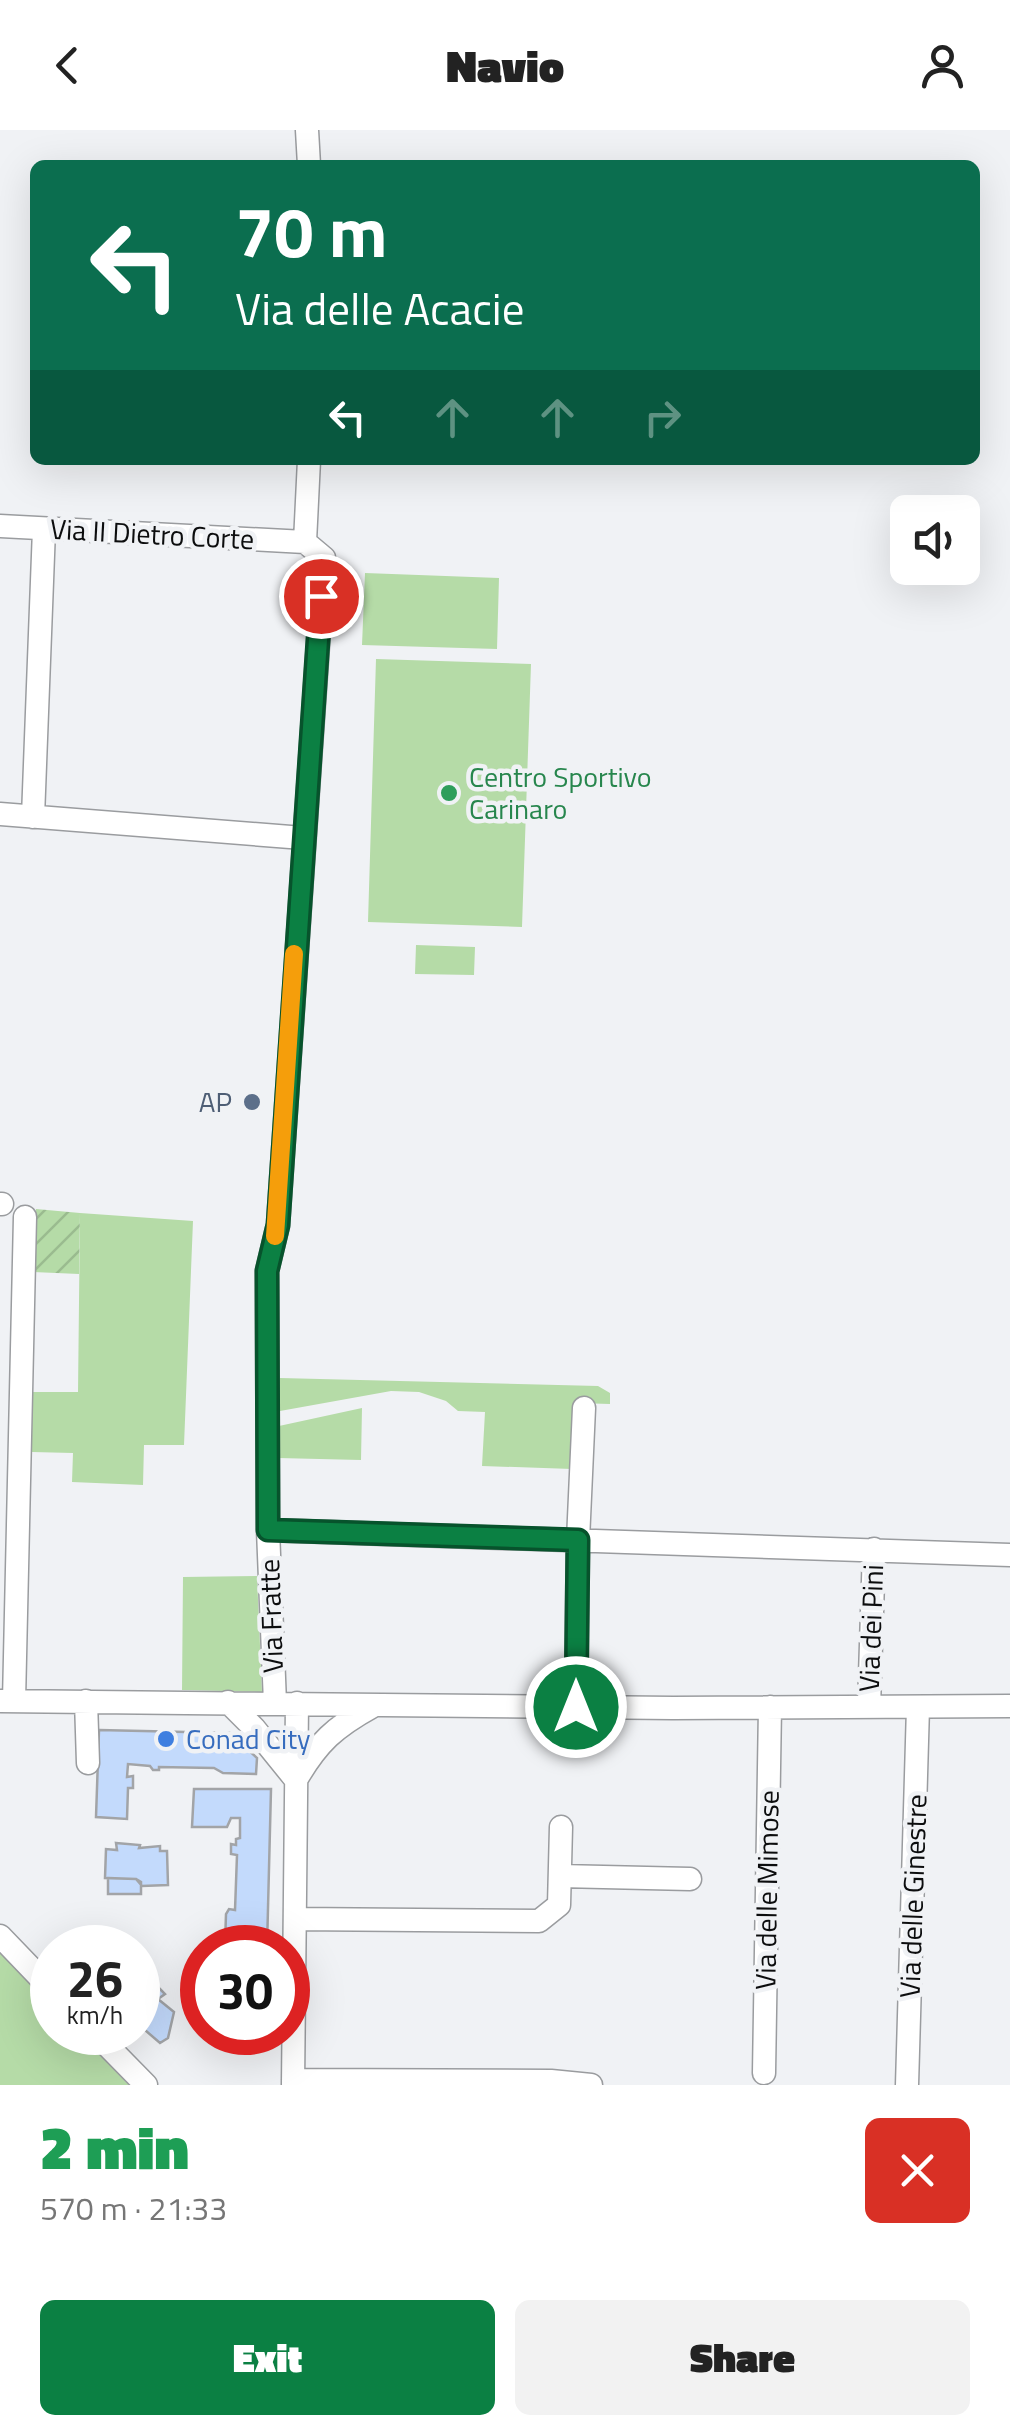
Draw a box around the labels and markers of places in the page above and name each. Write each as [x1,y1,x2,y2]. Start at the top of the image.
pin [279,554,364,639]
place label: Centro Sportivo Carinaro [469,755,652,830]
marker: Centro Sportivo Carinaro [438,782,460,804]
place label: AP [199,1080,232,1123]
marker: AP [241,1091,263,1113]
place label: Conad City [186,1717,311,1760]
marker: Conad City [155,1728,177,1750]

